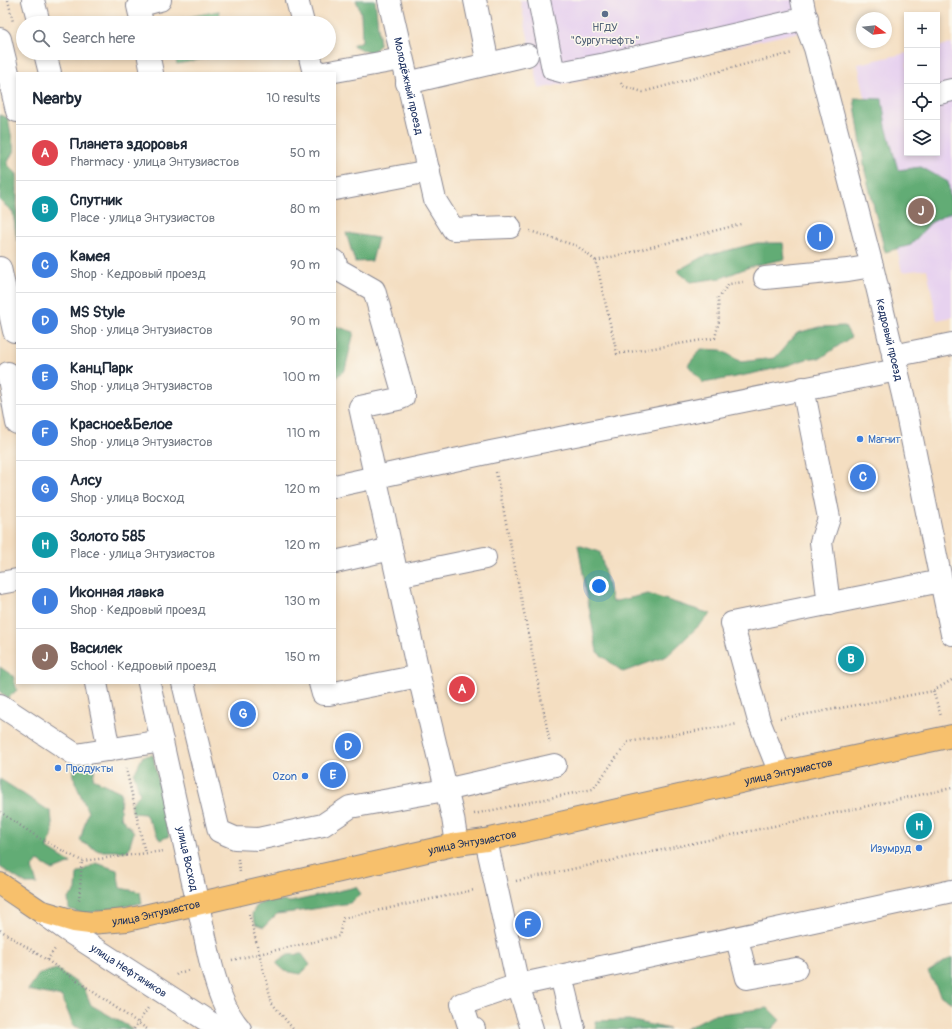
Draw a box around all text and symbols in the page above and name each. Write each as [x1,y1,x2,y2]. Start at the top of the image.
marker: НГДУ "Сургутнефть" [600,9,610,19]
north arrow [856,12,892,48]
map controls [904,12,940,156]
button: + [904,12,940,48]
search box [16,16,336,60]
place label: НГДУ "Сургутнефть" [571,21,639,47]
icon: search [30,27,52,49]
text: Search here [62,29,135,48]
street label: Молодёжный проезд [391,36,426,136]
button: − [904,48,940,84]
button: locate [904,84,940,120]
text: Nearby [32,88,81,109]
text: 10 results [266,90,320,106]
button: layers [904,120,940,156]
text: Планета здоровья [70,135,187,154]
text: A [41,145,49,161]
text: 50 m [290,145,320,161]
text: Pharmacy · улица Энтузиастов [70,154,239,170]
text: Спутник [70,191,123,210]
pin: J [908,196,934,226]
text: B [41,201,49,217]
text: 80 m [290,201,320,217]
text: Place · улица Энтузиастов [70,210,215,226]
pin: I [807,222,833,252]
text: Камея [70,247,110,266]
text: C [41,257,49,273]
text: 90 m [290,257,320,273]
text: Shop · Кедровый проезд [70,266,206,282]
street label: Кедровый проезд [874,297,906,382]
text: MS Style [70,303,125,322]
text: D [41,313,49,329]
text: 90 m [290,313,320,329]
text: Shop · улица Энтузиастов [70,322,213,338]
text: КанцПарк [70,359,133,378]
text: E [42,369,48,385]
text: 100 m [283,369,320,385]
text: Shop · улица Энтузиастов [70,378,213,394]
text: Красное&Белое [70,415,172,434]
text: F [41,425,49,441]
text: 110 m [287,425,320,441]
place label: Магнит [868,433,901,446]
text: Shop · улица Энтузиастов [70,434,213,450]
marker: Магнит [855,434,865,444]
pin: C [850,462,876,492]
text: Алсу [70,471,102,490]
text: G [41,481,49,497]
text: 120 m [284,481,320,497]
text: Shop · улица Восход [70,490,184,506]
text: Золото 585 [70,527,146,546]
text: H [41,537,49,553]
text: 120 m [284,537,320,553]
text: Place · улица Энтузиастов [70,546,215,562]
your location [589,576,609,596]
text: Иконная лавка [70,583,164,602]
text: I [43,593,47,609]
text: 130 m [284,593,320,609]
text: Shop · Кедровый проезд [70,602,206,618]
text: Василек [70,639,123,658]
pin: B [838,644,864,674]
text: J [42,649,48,665]
text: 150 m [285,649,320,665]
text: School · Кедровый проезд [70,658,216,674]
pin: A [449,674,475,704]
pin: G [230,699,256,729]
pin: D [335,731,361,761]
street label: улица Энтузиастов [742,755,834,788]
pin: E [320,760,346,790]
place label: Продукты [66,762,113,775]
marker: Продукты [53,763,63,773]
place label: Ozon [272,770,297,783]
marker: Ozon [300,771,310,781]
pin: H [906,811,932,841]
street label: улица Восход [174,824,201,893]
street label: улица Энтузиастов [426,827,518,857]
place label: Изумруд [871,842,911,855]
marker: Изумруд [914,843,924,853]
street label: улица Энтузиастов [111,897,201,928]
pin: F [515,909,541,939]
street label: улица Нефтяников [88,940,170,1000]

